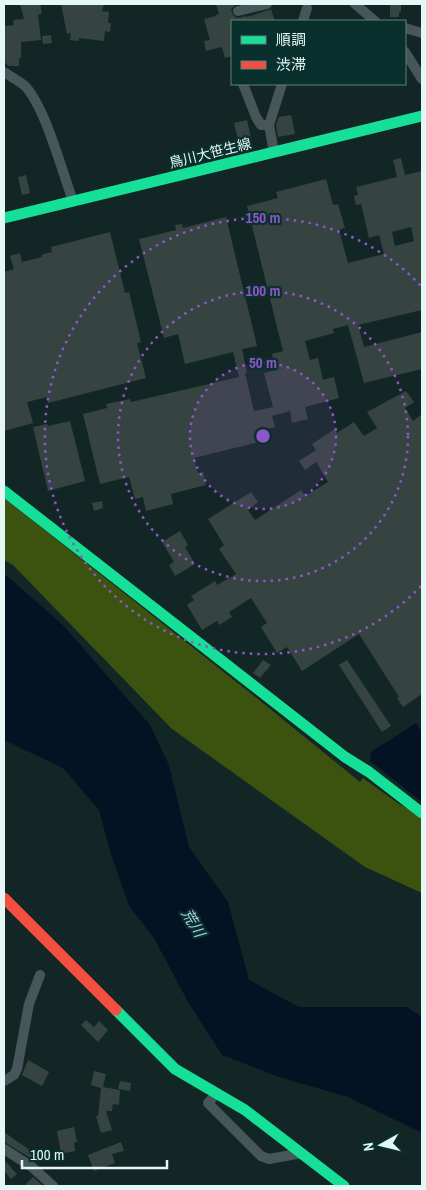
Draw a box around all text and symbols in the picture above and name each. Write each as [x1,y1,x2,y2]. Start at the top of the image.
legend [231,20,406,85]
text: 順調 [276,29,306,50]
text: 渋滞 [276,54,306,75]
street label: 鳥川大笹生線 [167,134,253,172]
text: 150 m [246,207,280,228]
text: 100 m [246,280,280,301]
text: 50 m [249,352,277,373]
centre of rings [254,427,272,445]
water label: 荒川 [177,904,211,943]
north arrow [356,1120,406,1170]
scale bar [22,1138,168,1170]
text: N [359,1141,378,1152]
text: 100 m [30,1144,64,1165]

